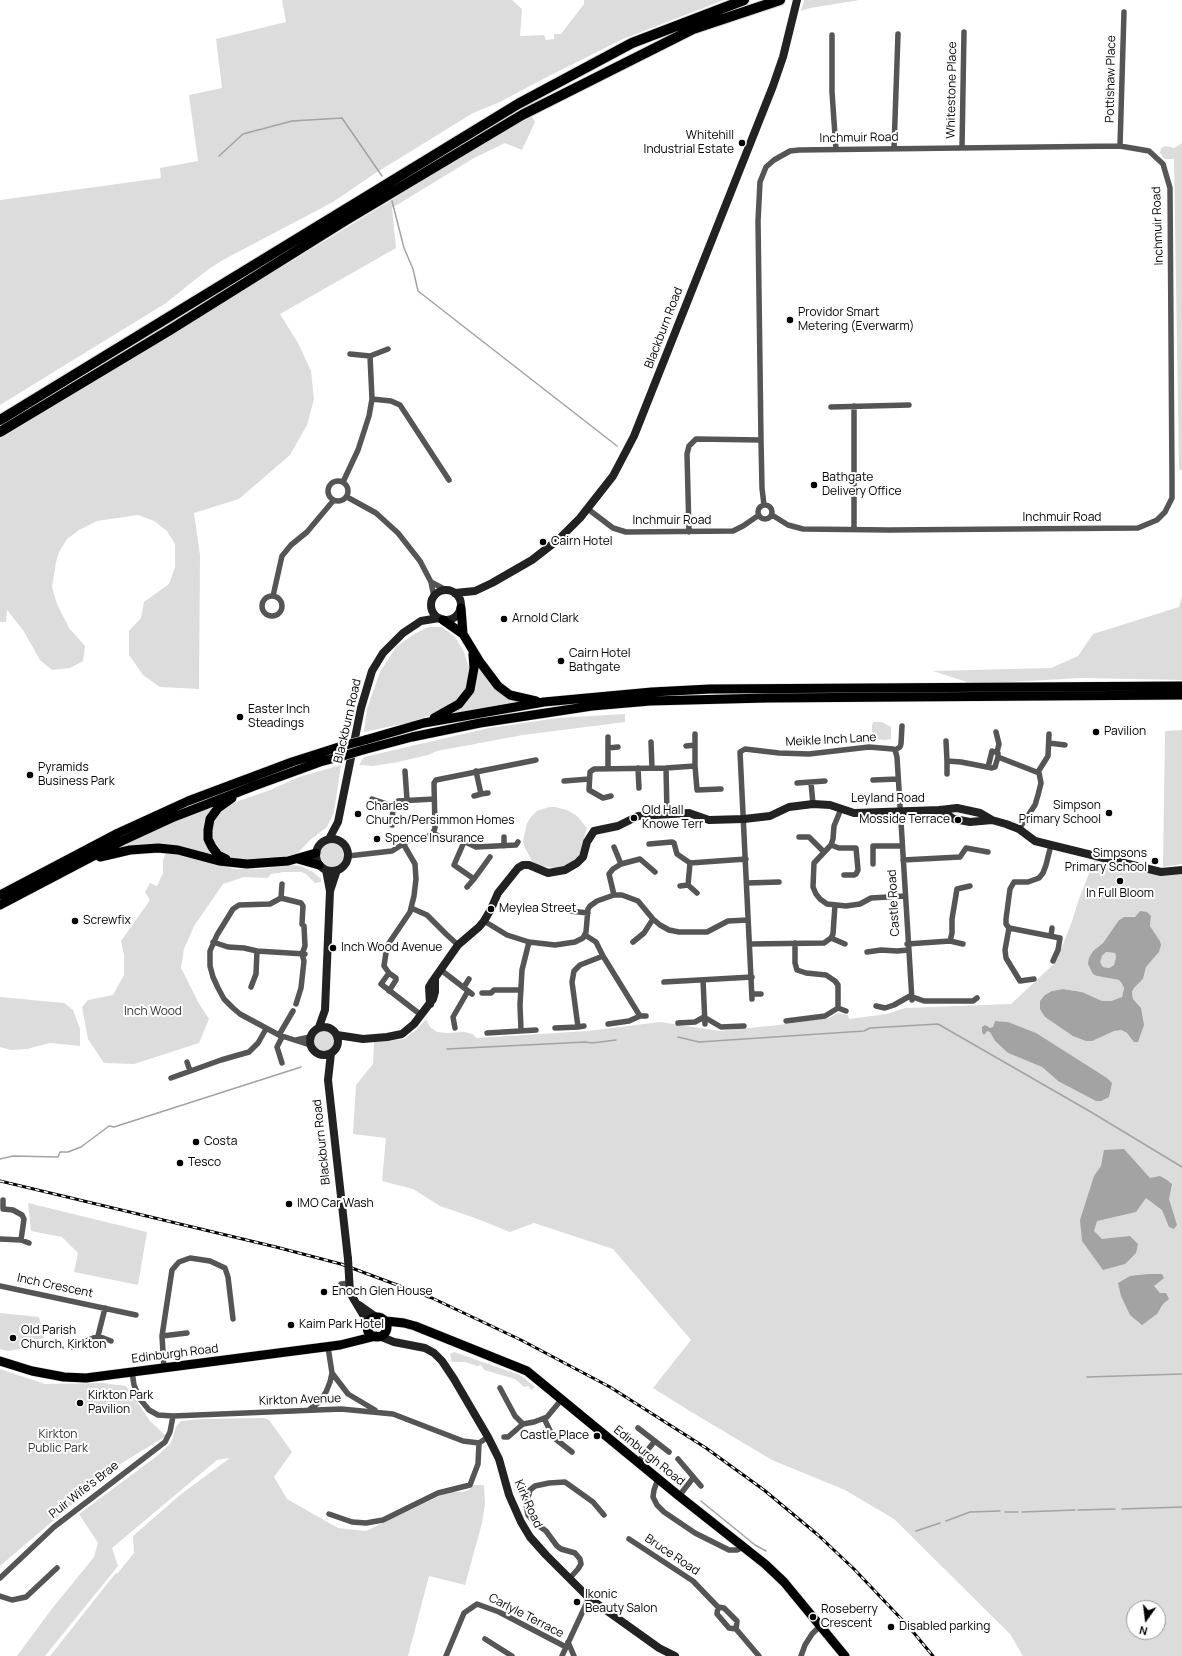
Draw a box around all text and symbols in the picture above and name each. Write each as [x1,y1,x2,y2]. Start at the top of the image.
street label: Pottishaw Place [1103,35,1119,123]
street label: Whitestone Place [944,41,960,139]
place label: Whitehill Industrial Estate [644,129,734,157]
street label: Inchmuir Road [819,130,899,146]
marker: Whitehill Industrial Estate [737,138,747,148]
street label: Inchmuir Road [1149,186,1167,266]
street label: Blackburn Road [642,285,686,371]
place label: Providor Smart Metering (Everwarm) [798,306,914,334]
marker: Providor Smart Metering (Everwarm) [785,315,795,325]
place label: Bathgate Delivery Office [822,471,902,499]
marker: Bathgate Delivery Office [809,480,819,490]
street label: Inchmuir Road [1023,511,1101,525]
street label: Inchmuir Road [633,514,711,528]
place label: Cairn Hotel [551,535,613,549]
marker: Cairn Hotel [538,537,548,547]
place label: Arnold Clark [512,612,579,626]
marker: Arnold Clark [499,614,509,624]
place label: Cairn Hotel Bathgate [569,647,631,675]
marker: Cairn Hotel Bathgate [556,656,566,666]
street label: Blackburn Road [331,678,365,764]
place label: Easter Inch Steadings [248,703,310,731]
marker: Easter Inch Steadings [235,712,245,722]
place label: Pavilion [1104,725,1146,739]
marker: Pavilion [1091,727,1101,737]
street label: Meikle Inch Lane [785,730,877,750]
place label: Pyramids Business Park [38,761,115,789]
marker: Pyramids Business Park [25,770,35,780]
street label: Leyland Road [851,792,925,806]
place label: Simpson Primary School [1019,799,1101,827]
place label: Charles Church/Persimmon Homes [366,800,515,828]
place label: Old Hall Knowe Terr [642,804,703,832]
marker: Simpson Primary School [1104,808,1114,818]
marker: Charles Church/Persimmon Homes [353,809,363,819]
marker: Old Hall Knowe Terr [629,813,639,823]
place label: Mosside Terrace [859,813,950,827]
marker: Mosside Terrace [953,815,963,825]
place label: Spence Insurance [385,832,484,846]
marker: Spence Insurance [372,834,382,844]
place label: Simpsons Primary School [1065,847,1147,875]
marker: Simpsons Primary School [1150,856,1160,866]
street label: Castle Road [885,869,903,937]
marker: In Full Bloom [1115,876,1125,886]
place label: In Full Bloom [1086,887,1154,901]
place label: Meylea Street [499,902,576,916]
marker: Meylea Street [486,904,496,914]
place label: Screwfix [83,914,131,928]
marker: Screwfix [70,916,80,926]
place label: Inch Wood Avenue [341,941,442,955]
marker: Inch Wood Avenue [328,943,338,953]
park label: Inch Wood [124,1005,182,1019]
street label: Blackburn Road [310,1099,334,1185]
place label: Costa [204,1135,237,1149]
marker: Costa [191,1137,201,1147]
place label: Tesco [188,1156,221,1170]
marker: Tesco [175,1158,185,1168]
place label: IMO Car Wash [297,1197,374,1211]
marker: IMO Car Wash [284,1199,294,1209]
street label: Inch Crescent [16,1271,94,1301]
place label: Enoch Glen House [332,1285,433,1299]
marker: Enoch Glen House [319,1287,329,1297]
place label: Kaim Park Hotel [299,1318,384,1332]
marker: Kaim Park Hotel [286,1320,296,1330]
place label: Old Parish Church, Kirkton [21,1324,106,1352]
marker: Old Parish Church, Kirkton [8,1333,18,1343]
street label: Edinburgh Road [131,1342,219,1366]
place label: Kirkton Park Pavilion [88,1389,153,1417]
street label: Kirkton Avenue [259,1391,341,1409]
marker: Kirkton Park Pavilion [75,1398,85,1408]
street label: Edinburgh Road [611,1423,687,1489]
park label: Kirkton Public Park [28,1428,88,1456]
place label: Castle Place [520,1429,589,1443]
marker: Castle Place [592,1431,602,1441]
street label: Puir Wife's Brae [46,1458,122,1522]
street label: Kirk Road [511,1478,545,1530]
street label: Bruce Road [642,1531,702,1579]
place label: Ikonic Beauty Salon [585,1588,657,1616]
street label: Carlyle Terrace [486,1591,566,1641]
marker: Ikonic Beauty Salon [572,1597,582,1607]
north arrow [1126,1600,1166,1640]
place label: Roseberry Crescent [821,1603,878,1631]
marker: Roseberry Crescent [808,1612,818,1622]
place label: Disabled parking [899,1620,990,1634]
marker: Disabled parking [886,1622,896,1632]
text: N [1138,1623,1149,1639]

